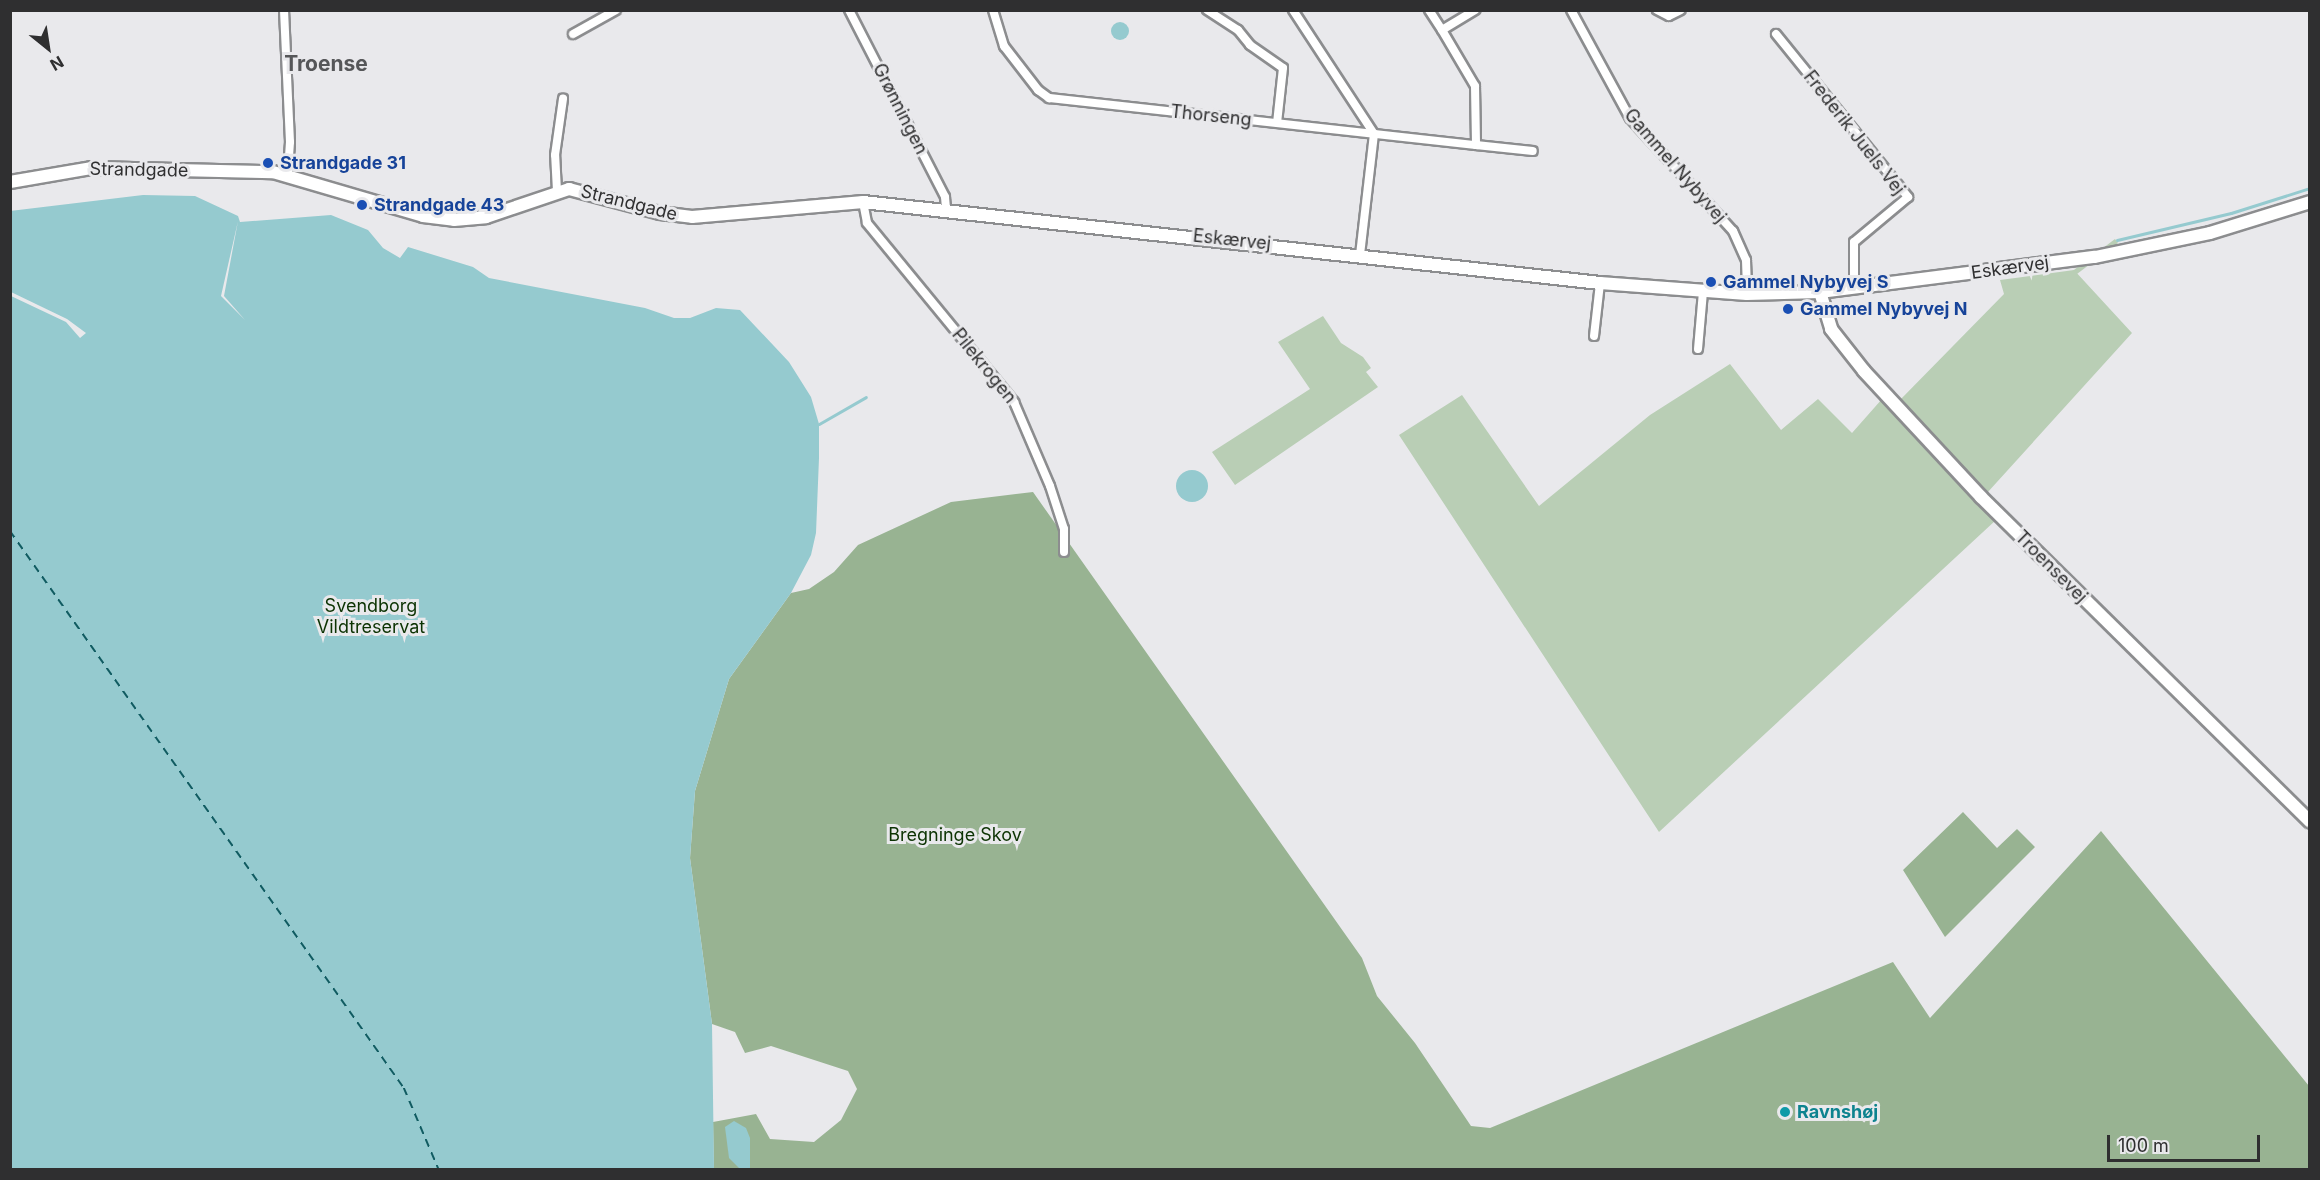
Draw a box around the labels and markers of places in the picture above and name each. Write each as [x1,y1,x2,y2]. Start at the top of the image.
place label: Strandgade 31 [280,152,406,174]
marker: Strandgade 31 [261,156,275,170]
place label: Strandgade 43 [374,194,504,216]
marker: Strandgade 43 [355,198,369,212]
place label: Gammel Nybyvej S [1723,271,1888,293]
marker: Gammel Nybyvej S [1704,275,1718,289]
place label: Gammel Nybyvej N [1800,298,1967,320]
marker: Gammel Nybyvej N [1781,302,1795,316]
place label: Ravnshøj [1797,1101,1878,1123]
marker: Ravnshøj [1778,1105,1792,1119]

